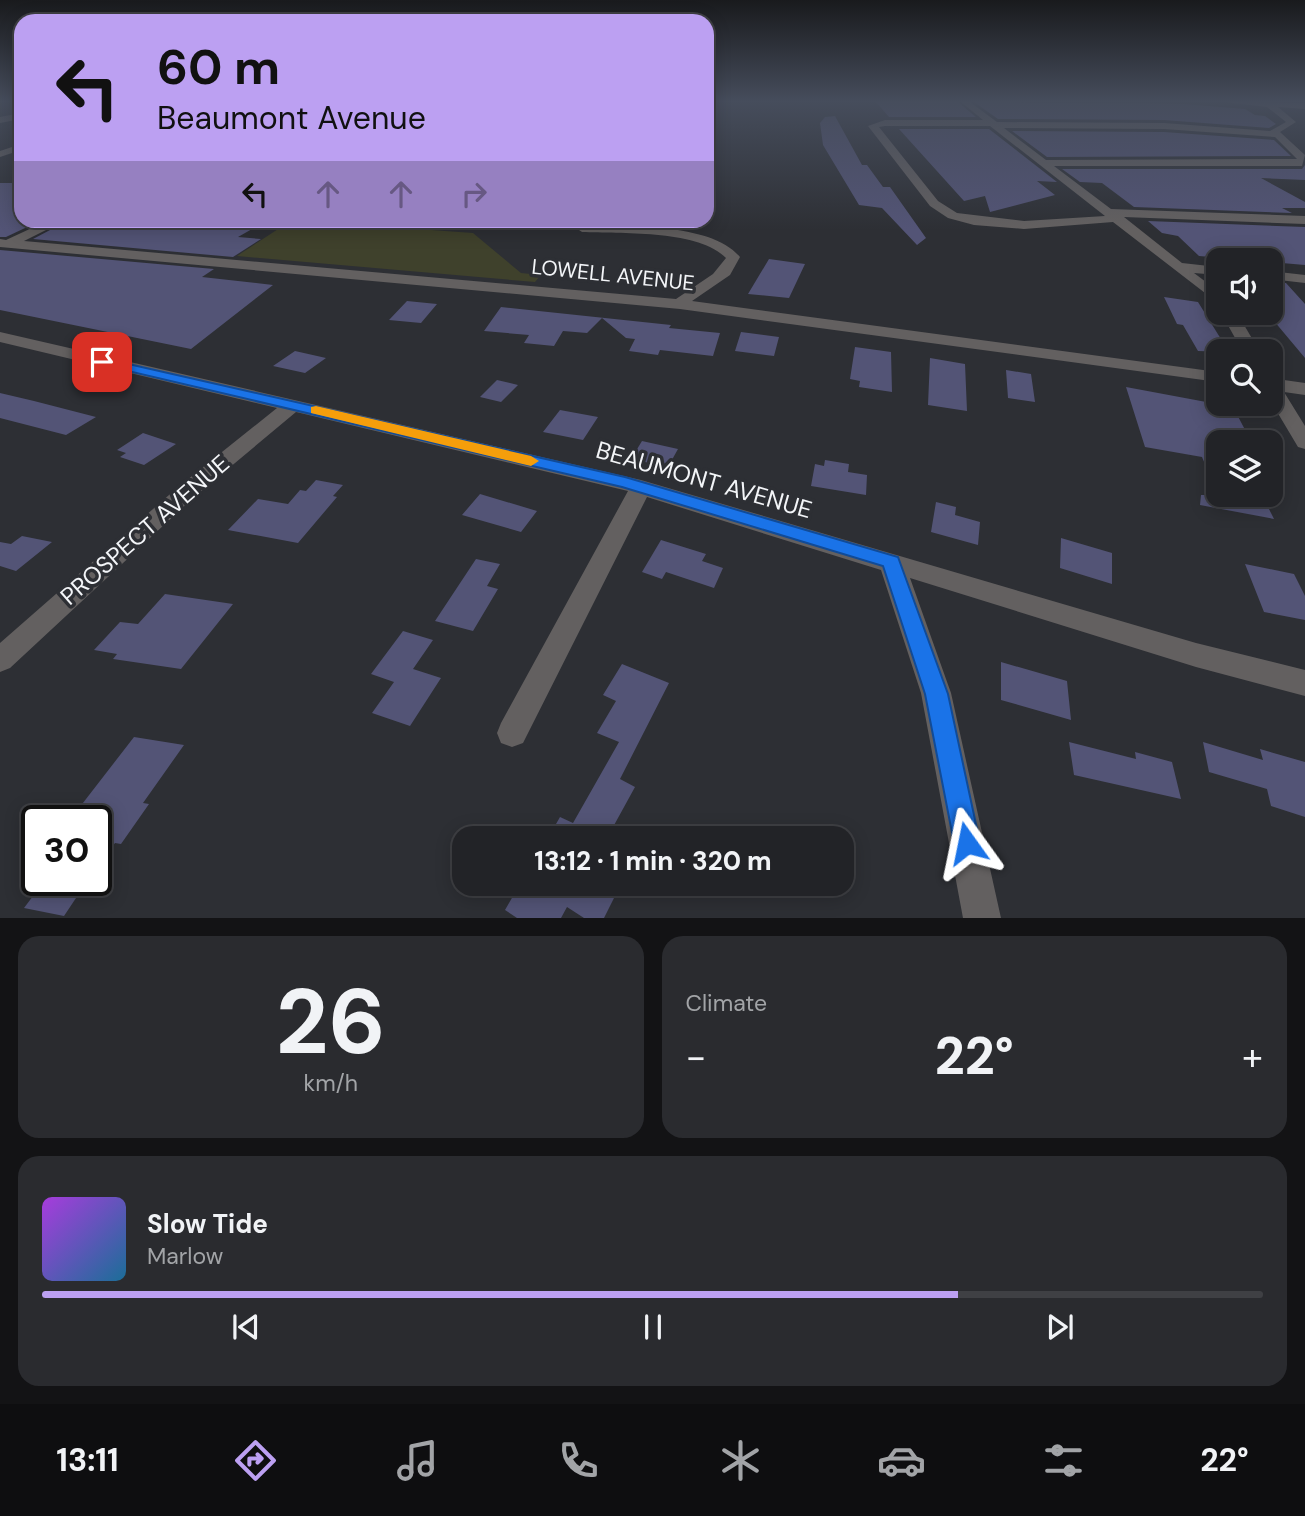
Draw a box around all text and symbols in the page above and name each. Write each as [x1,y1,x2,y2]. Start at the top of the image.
text: 60 m [157,35,280,99]
icon: left [42,42,133,133]
text: Beaumont Avenue [157,97,426,139]
icon: left [236,175,274,213]
icon: ahead [309,175,347,213]
icon: ahead [382,175,420,213]
icon: right [455,175,493,213]
map controls [1206,248,1283,507]
button: sound [1206,248,1283,325]
street label: LOWELL AVENUE [530,253,696,297]
pin [72,332,132,392]
button: search [1206,339,1283,416]
icon: arrive [83,343,121,381]
button: layers [1206,430,1283,507]
street label: BEAUMONT AVENUE [593,434,816,525]
street label: PROSPECT AVENUE [54,448,236,611]
speed limit sign: 30 [21,805,112,896]
position arrow [930,806,1004,880]
text: 13:12 · 1 min · 320 m [534,844,772,878]
text: 26 [276,963,386,1081]
text: Climate [686,988,767,1018]
text: 22° [935,1022,1014,1090]
text: − [686,1032,706,1082]
text: + [1242,1032,1263,1082]
text: km/h [304,1068,358,1098]
text: Slow Tide [147,1207,268,1241]
text: Marlow [147,1241,223,1271]
icon: previous [227,1308,265,1346]
icon: pause [634,1308,672,1346]
icon: next [1041,1308,1079,1346]
icon: directions [231,1436,280,1485]
icon: music [393,1436,442,1485]
icon: phone [554,1436,603,1485]
icon: climate [716,1436,765,1485]
icon: car [877,1436,926,1485]
icon: filters [1039,1436,1088,1485]
text: 13:11 [56,1439,119,1481]
text: 22° [1200,1439,1249,1481]

